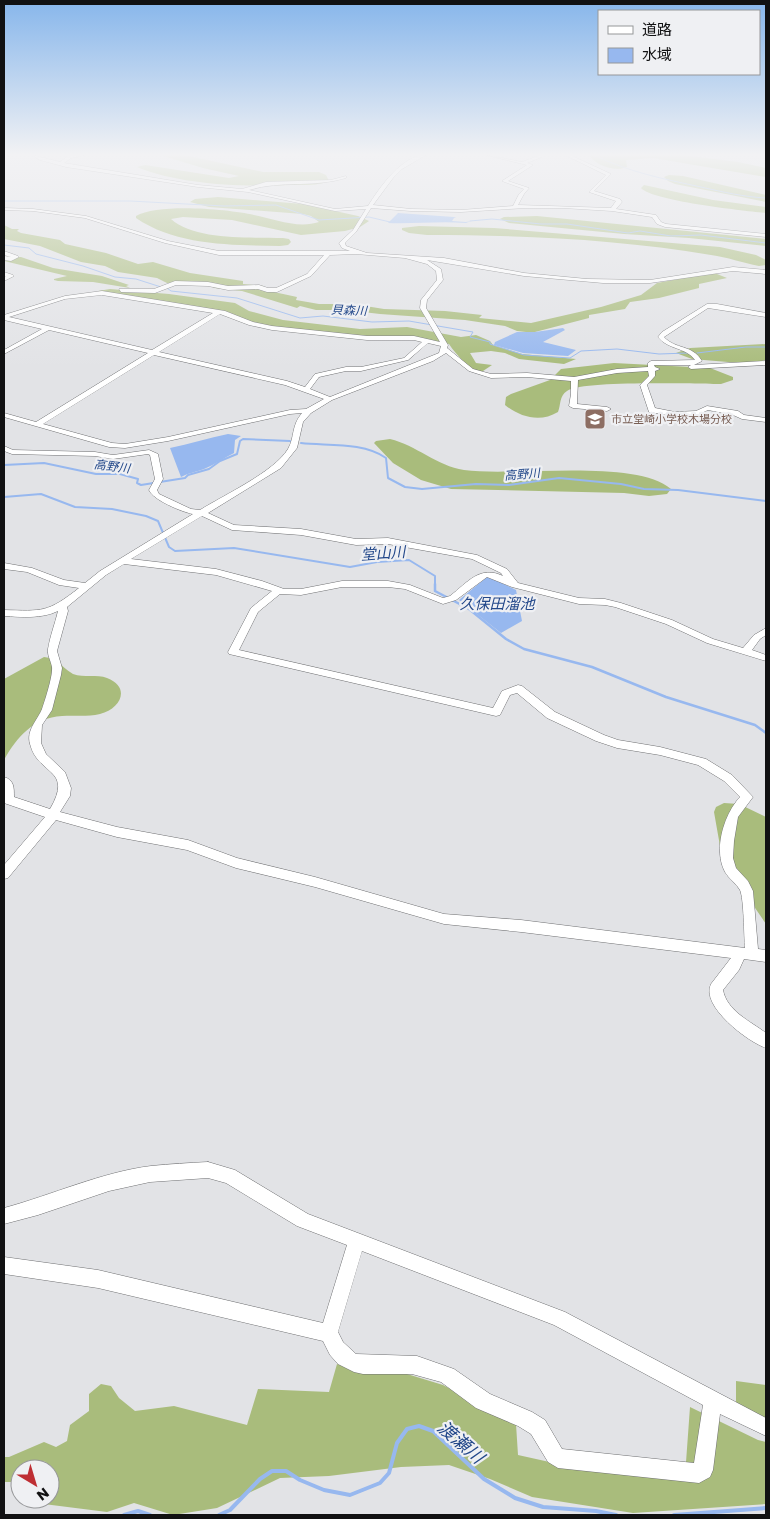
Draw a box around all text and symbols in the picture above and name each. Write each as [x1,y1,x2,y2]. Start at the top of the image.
legend [598,10,760,75]
text: 道路 [642,19,672,40]
text: 水域 [642,44,672,65]
water label: 貝森川 [331,301,369,319]
school or university icon: 市立堂崎小学校木場分校 [583,407,607,431]
place label: 市立堂崎小学校木場分校 [611,411,732,427]
water label: 高野川 [93,455,133,477]
water label: 高野川 [503,464,543,484]
water label: 堂山川 [360,541,408,565]
water label: 久保田溜池 [459,593,536,614]
water label: 渡瀬川 [432,1415,491,1470]
north arrow [10,1459,60,1509]
text: N [33,1483,53,1505]

